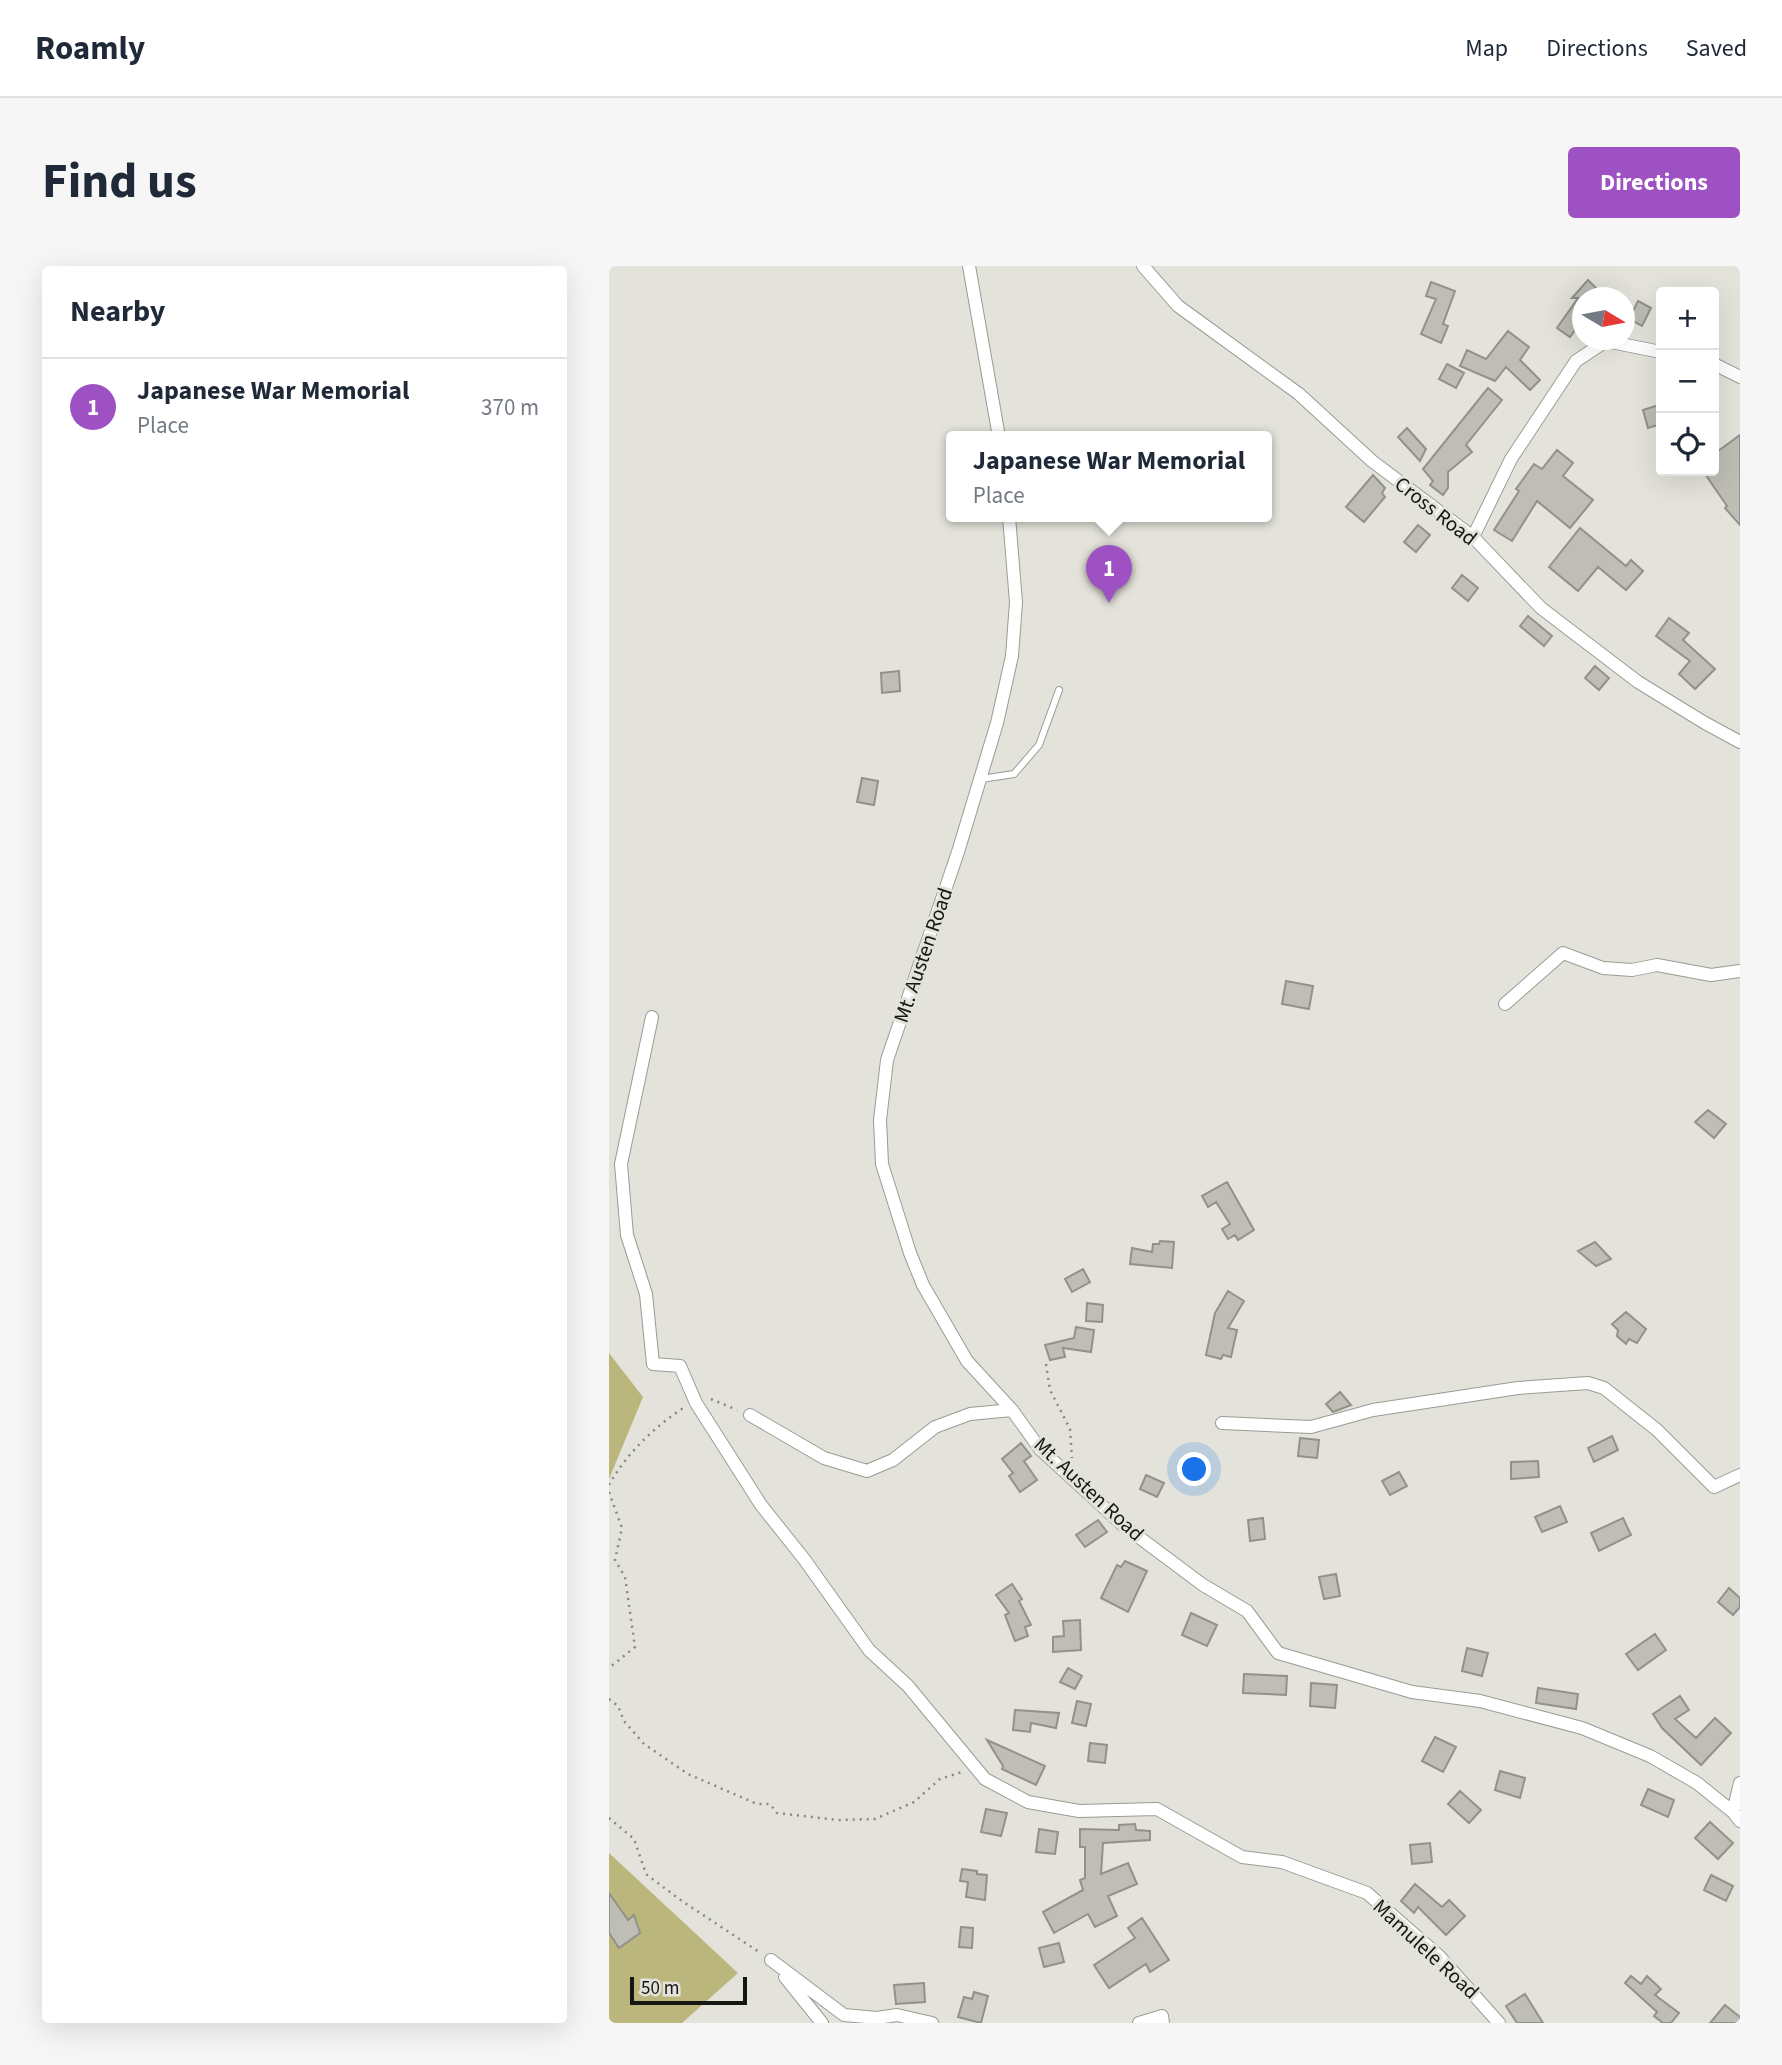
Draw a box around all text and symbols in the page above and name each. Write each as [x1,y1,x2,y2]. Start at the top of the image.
text: Roamly [35,25,145,72]
text: Map [1465,31,1508,66]
text: Directions [1546,31,1648,66]
text: Saved [1686,31,1747,66]
text: Find us [42,147,197,217]
button: Directions [1568,147,1740,218]
north arrow [1572,287,1635,350]
map controls [1656,287,1719,476]
button: + [1656,287,1719,350]
text: Nearby [70,290,165,333]
button: − [1656,350,1719,413]
text: Japanese War Memorial [137,372,410,409]
text: 1 [87,391,99,424]
text: 370 m [481,391,539,424]
text: Place [137,409,189,442]
button: locate [1656,413,1719,476]
popup [946,431,1272,522]
text: Japanese War Memorial [973,442,1245,479]
street label: Cross Road [1388,469,1484,553]
text: Place [973,479,1025,512]
pin: 1 [1086,545,1132,603]
street label: Mt. Austen Road [886,883,960,1027]
street label: Mt. Austen Road [1027,1430,1151,1548]
your location [1177,1452,1211,1486]
street label: Mamulele Road [1366,1892,1486,2006]
scale bar [630,1974,747,2006]
text: 50 m [641,1975,679,2002]

